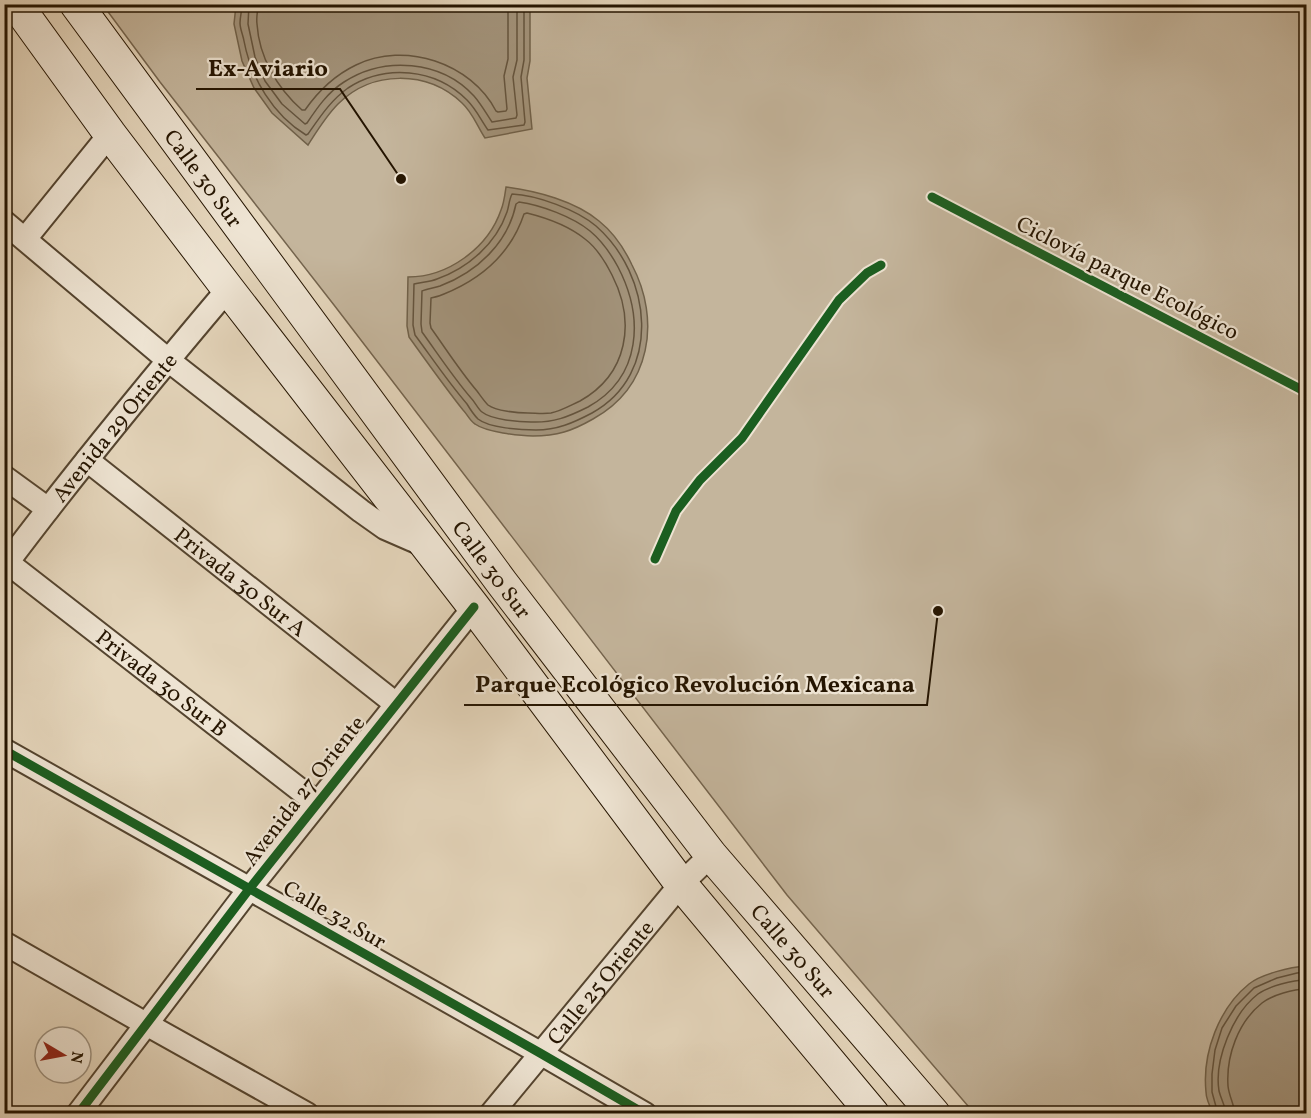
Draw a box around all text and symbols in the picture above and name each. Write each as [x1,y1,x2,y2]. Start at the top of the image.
callout: Ex-Aviario [196,47,340,89]
text: Ex-Aviario [208,53,328,87]
street label: Calle 30 Sur [155,124,249,235]
street label: Ciclovía parque Ecológico [1010,210,1244,349]
street label: Avenida 29 Oriente [46,347,186,510]
street label: Calle 30 Sur [443,515,537,626]
street label: Privada 30 Sur A [166,521,312,646]
street label: Privada 30 Sur B [88,623,233,746]
callout: Parque Ecológico Revolución Mexicana [464,663,927,705]
text: Parque Ecológico Revolución Mexicana [475,669,915,703]
street label: Avenida 27 Oriente [236,710,374,873]
street label: Calle 32 Sur [276,874,391,958]
street label: Calle 30 Sur [742,898,841,1006]
street label: Calle 25 Oriente [541,915,663,1053]
north arrow [33,1025,93,1085]
text: N [64,1050,88,1065]

